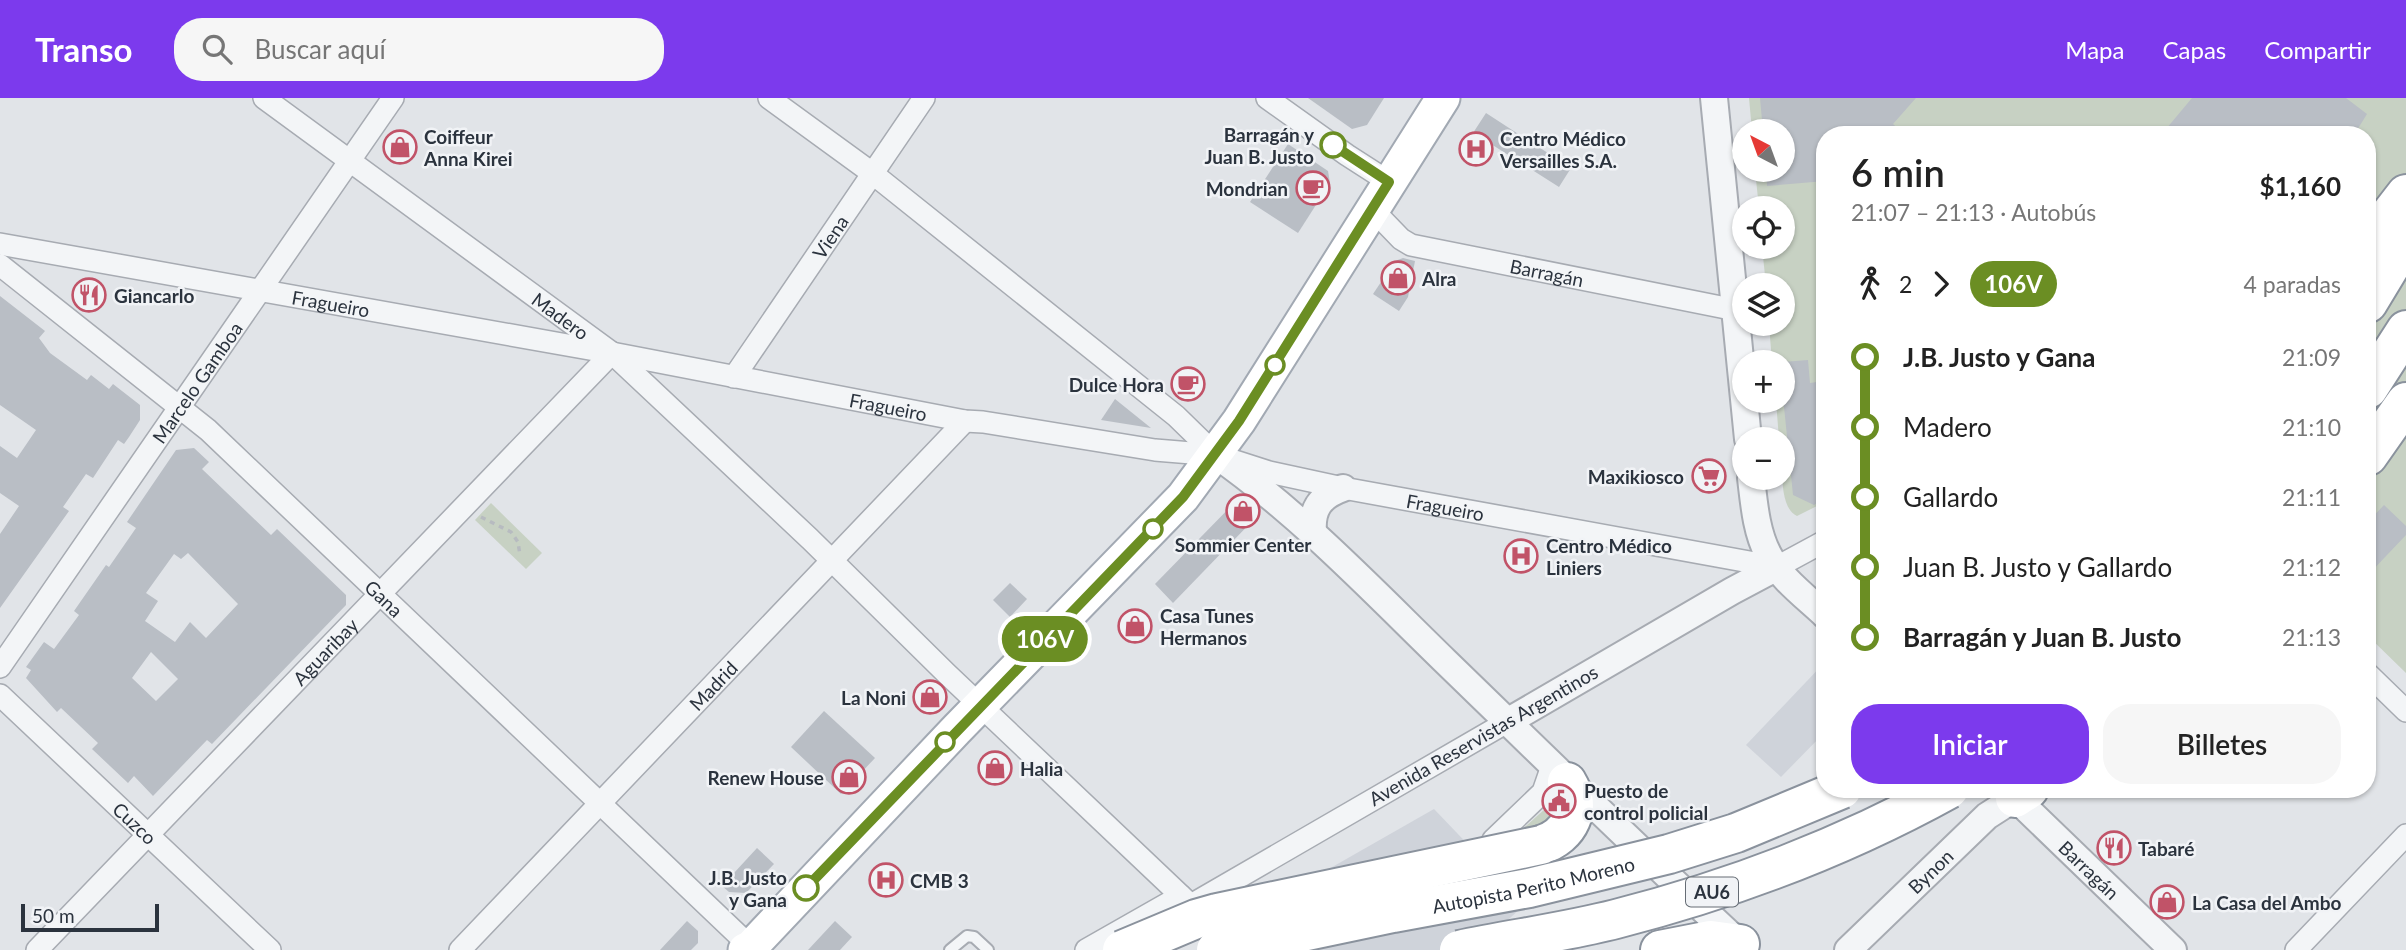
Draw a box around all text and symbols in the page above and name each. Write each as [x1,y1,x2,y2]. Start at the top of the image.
search box [174,18,664,81]
text: Transo [35,29,132,69]
icon: search [198,30,236,68]
text: Buscar aquí [254,33,386,65]
text: Mapa [2065,35,2124,64]
text: Capas [2162,35,2226,64]
text: Compartir [2264,35,2371,64]
north arrow [1732,119,1796,182]
map controls [1732,119,1795,490]
place label: Barragán y Juan B. Justo [1204,123,1315,168]
place label: Coiffeur Anna Kirei [423,125,513,170]
place label: Centro Médico Versailles S.A. [1499,127,1626,172]
shop icon: Coiffeur Anna Kirei [381,128,419,166]
hospital icon: Centro Médico Versailles S.A. [1457,130,1495,168]
marker: Barragán y Juan B. Justo [1320,132,1346,158]
text: 6 min [1851,149,1945,195]
cafe icon: Mondrian [1294,169,1332,207]
text: $1,160 [2260,170,2341,202]
place label: Mondrian [1206,177,1288,200]
button: locate [1732,196,1795,259]
text: 21:07 – 21:13 · Autobús [1851,198,2096,226]
street label: Viena [807,210,853,263]
street label: Barragán [1508,254,1586,291]
shop icon: Alra [1379,259,1417,297]
icon: walk [1851,265,1889,303]
icon: forward [1922,265,1960,303]
place label: Alra [1421,267,1457,290]
text: 106V [1984,269,2043,298]
text: 2 [1899,270,1912,298]
text: 4 paradas [2244,270,2341,298]
button: layers [1732,273,1795,336]
restaurant icon: Giancarlo [70,276,108,314]
place label: Giancarlo [114,284,195,307]
street label: Fragueiro [290,285,371,321]
street label: Madero [528,287,594,344]
street label: Marcelo Gamboa [147,317,247,447]
text: J.B. Justo y Gana [1903,341,2095,373]
text: 21:09 [2282,343,2341,371]
button: + [1732,350,1795,413]
unlabelled marker [1265,355,1285,375]
cafe icon: Dulce Hora [1169,365,1207,403]
place label: Dulce Hora [1069,373,1164,396]
street label: Fragueiro [848,388,929,425]
text: Madero [1903,411,1992,443]
text: 21:10 [2282,413,2341,441]
button: − [1732,427,1795,490]
supermarket icon: Maxikiosco [1690,457,1728,495]
place label: Maxikiosco [1588,465,1684,488]
text: Gallardo [1903,481,1998,513]
text: 21:11 [2282,483,2341,511]
street label: Fragueiro [1405,488,1486,525]
shop icon: Sommier Center [1224,492,1262,530]
unlabelled marker [1143,519,1163,539]
place label: Sommier Center [1175,533,1312,556]
place label: Centro Médico Liniers [1546,534,1672,579]
hospital icon: Centro Médico Liniers [1502,537,1540,575]
text: Juan B. Justo y Gallardo [1903,551,2172,583]
text: 21:12 [2282,553,2341,581]
street label: Gana [361,575,408,621]
place label: Casa Tunes Hermanos [1160,604,1254,649]
shop icon: Casa Tunes Hermanos [1116,607,1154,645]
street label: Aguaribay [287,613,362,689]
line badge: 106V [996,616,1094,662]
text: Barragán y Juan B. Justo [1903,621,2181,653]
text: 21:13 [2282,623,2341,651]
text: 106V [1016,624,1074,653]
street label: Madrid [684,656,742,715]
street label: Avenida Reservistas Argentinos [1364,660,1602,810]
shop icon: La Noni [911,678,949,716]
place label: La Noni [841,686,906,709]
button: Iniciar [1851,704,2089,784]
button: Billetes [2103,704,2341,784]
unlabelled marker [935,732,955,752]
shop icon: Halia [976,749,1014,787]
place label: Halia [1020,757,1063,780]
shop icon: Renew House [830,758,868,796]
place label: Renew House [708,766,824,789]
place label: Puesto de control policial [1584,779,1708,824]
public building icon: Puesto de control policial [1540,782,1578,820]
street label: Cuzco [109,797,162,849]
restaurant icon: Tabaré [2095,829,2133,867]
street label: Barragán [2055,835,2124,904]
place label: Tabaré [2138,837,2194,860]
street label: Bynon [1903,844,1957,898]
street label: Autopista Perito Moreno [1430,851,1637,917]
hospital icon: CMB 3 [867,861,905,899]
place label: J.B. Justo y Gana [708,866,787,911]
place label: CMB 3 [910,869,969,892]
marker: J.B. Justo y Gana [793,875,819,901]
road number: AU6 [1686,878,1738,906]
shop icon: La Casa del Ambo [2148,883,2186,921]
place label: La Casa del Ambo [2192,891,2341,914]
scale bar [21,901,159,933]
text: 50 m [32,904,75,927]

